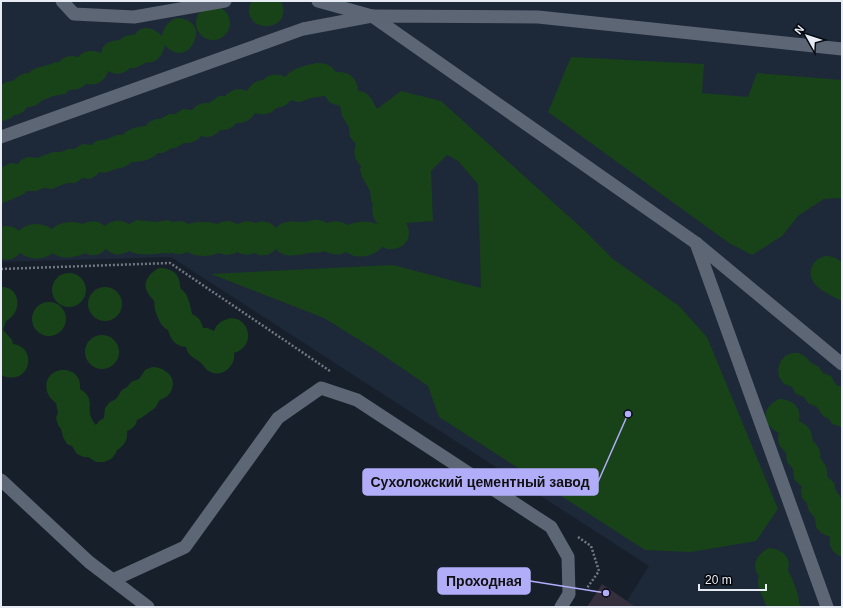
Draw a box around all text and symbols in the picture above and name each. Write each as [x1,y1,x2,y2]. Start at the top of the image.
north arrow [787,16,827,56]
text: N [792,23,806,37]
callout: Сухоложский цементный завод [363,469,598,495]
text: Сухоложский цементный завод [370,474,590,490]
scale bar [699,566,766,592]
callout: Проходная [438,568,530,594]
text: Проходная [446,573,522,589]
text: 20 m [705,573,732,587]

